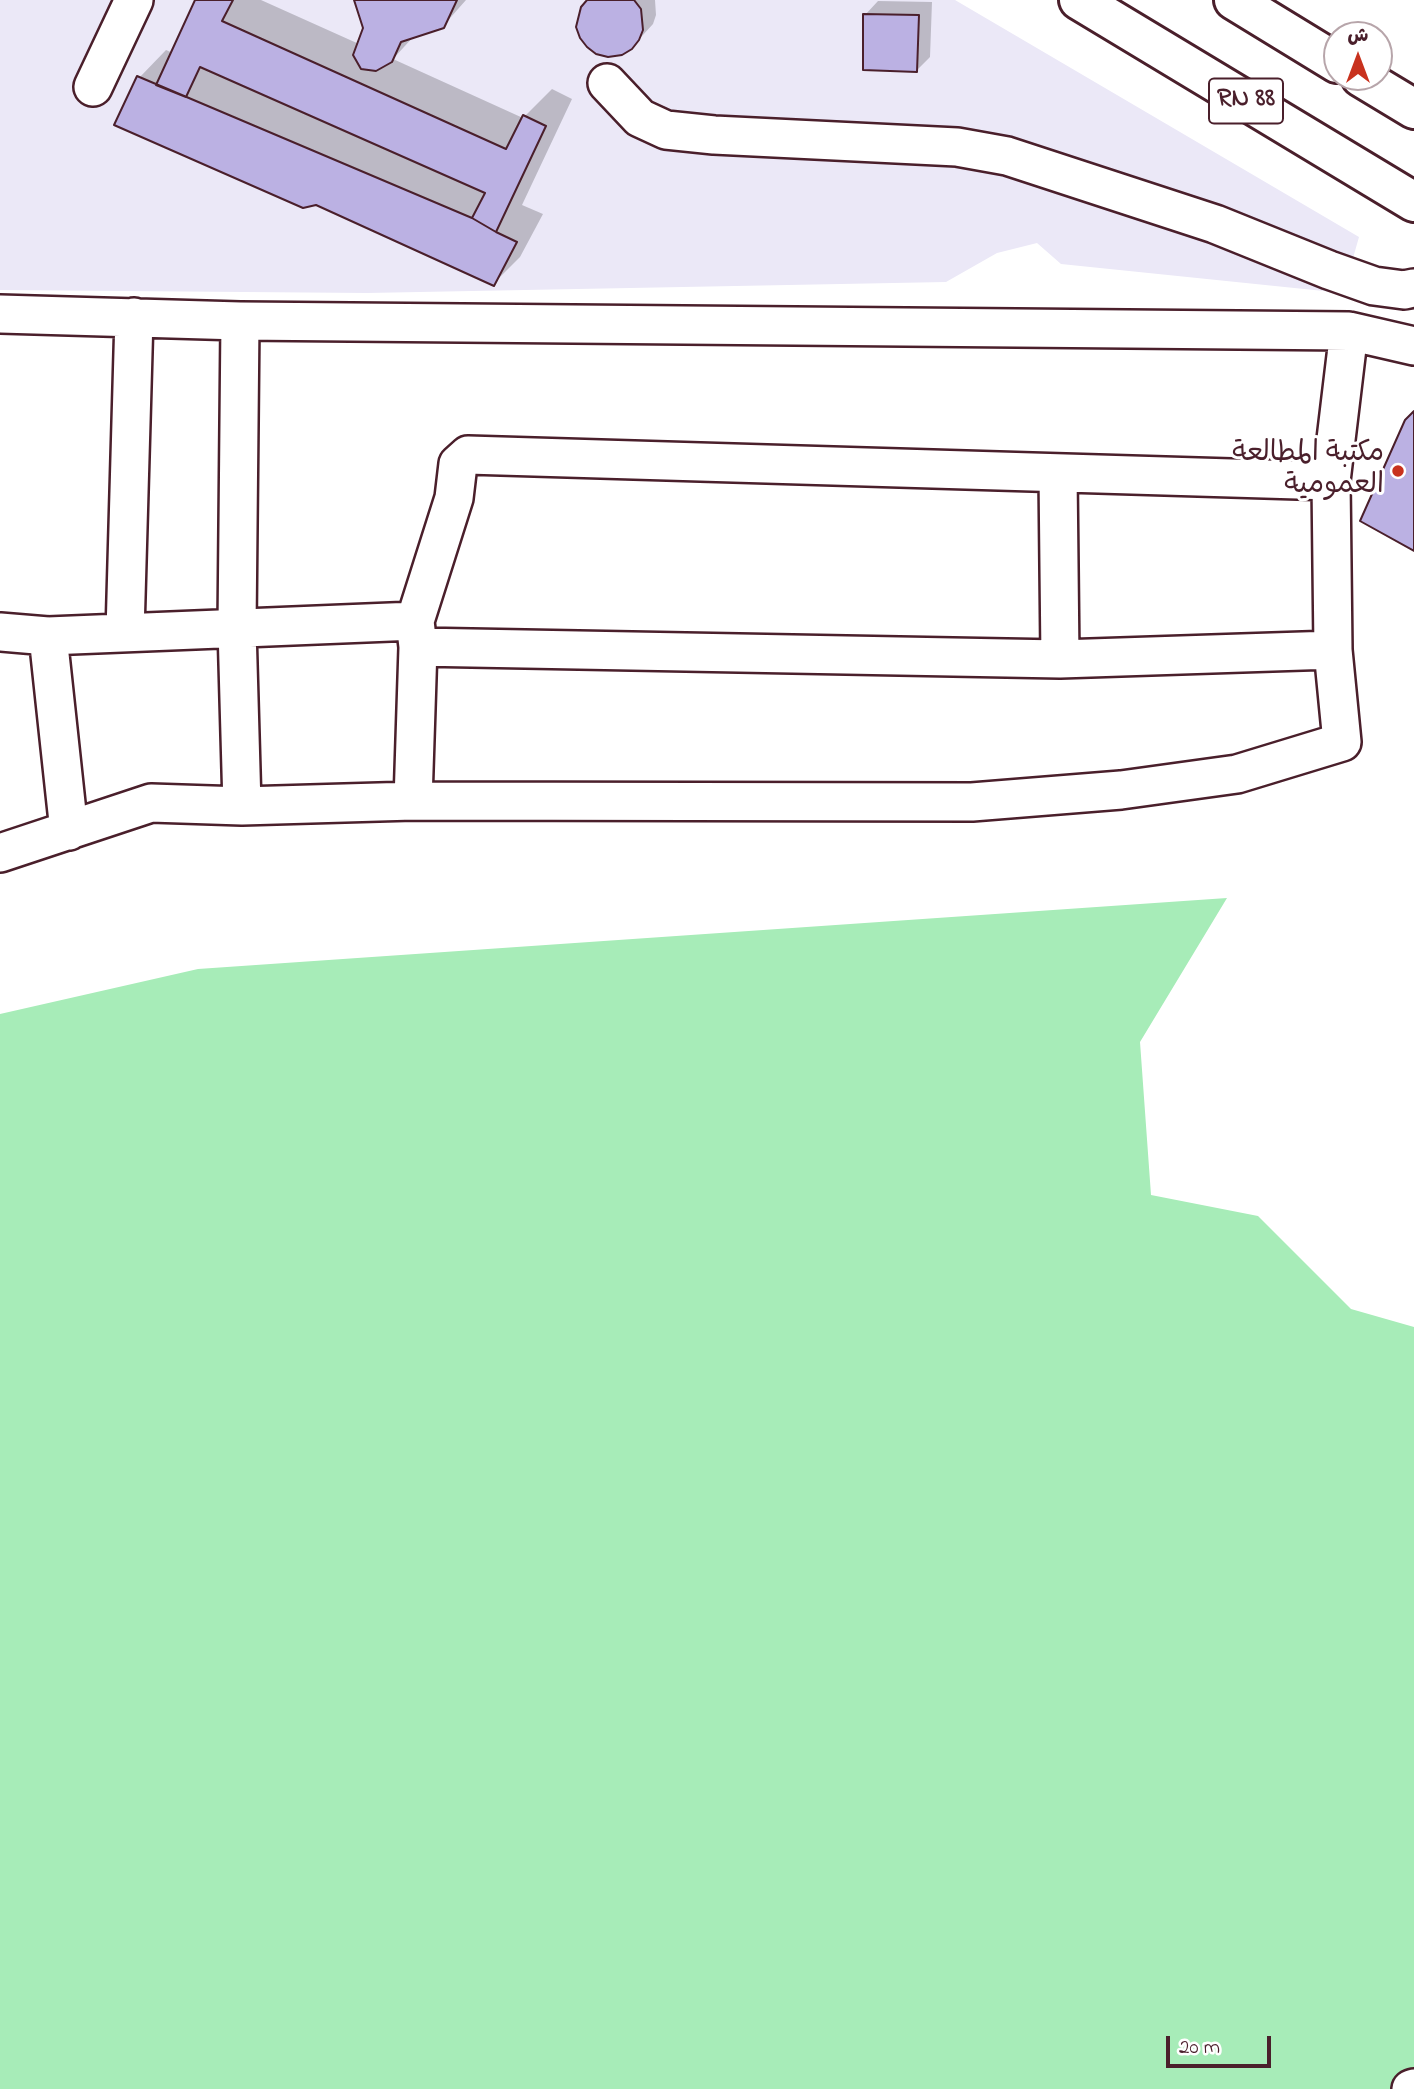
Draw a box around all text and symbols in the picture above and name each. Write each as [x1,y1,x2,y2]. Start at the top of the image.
north arrow [1323,21,1393,91]
text: ش [1348,23,1368,50]
road number: RN 88 [1209,78,1283,124]
place label: مكتبة المطالعة العمومية [1232,438,1384,504]
marker: مكتبة المطالعة العمومية [1390,463,1406,479]
scale bar [1169,2022,1274,2066]
text: 20 m [1179,2033,1220,2063]

